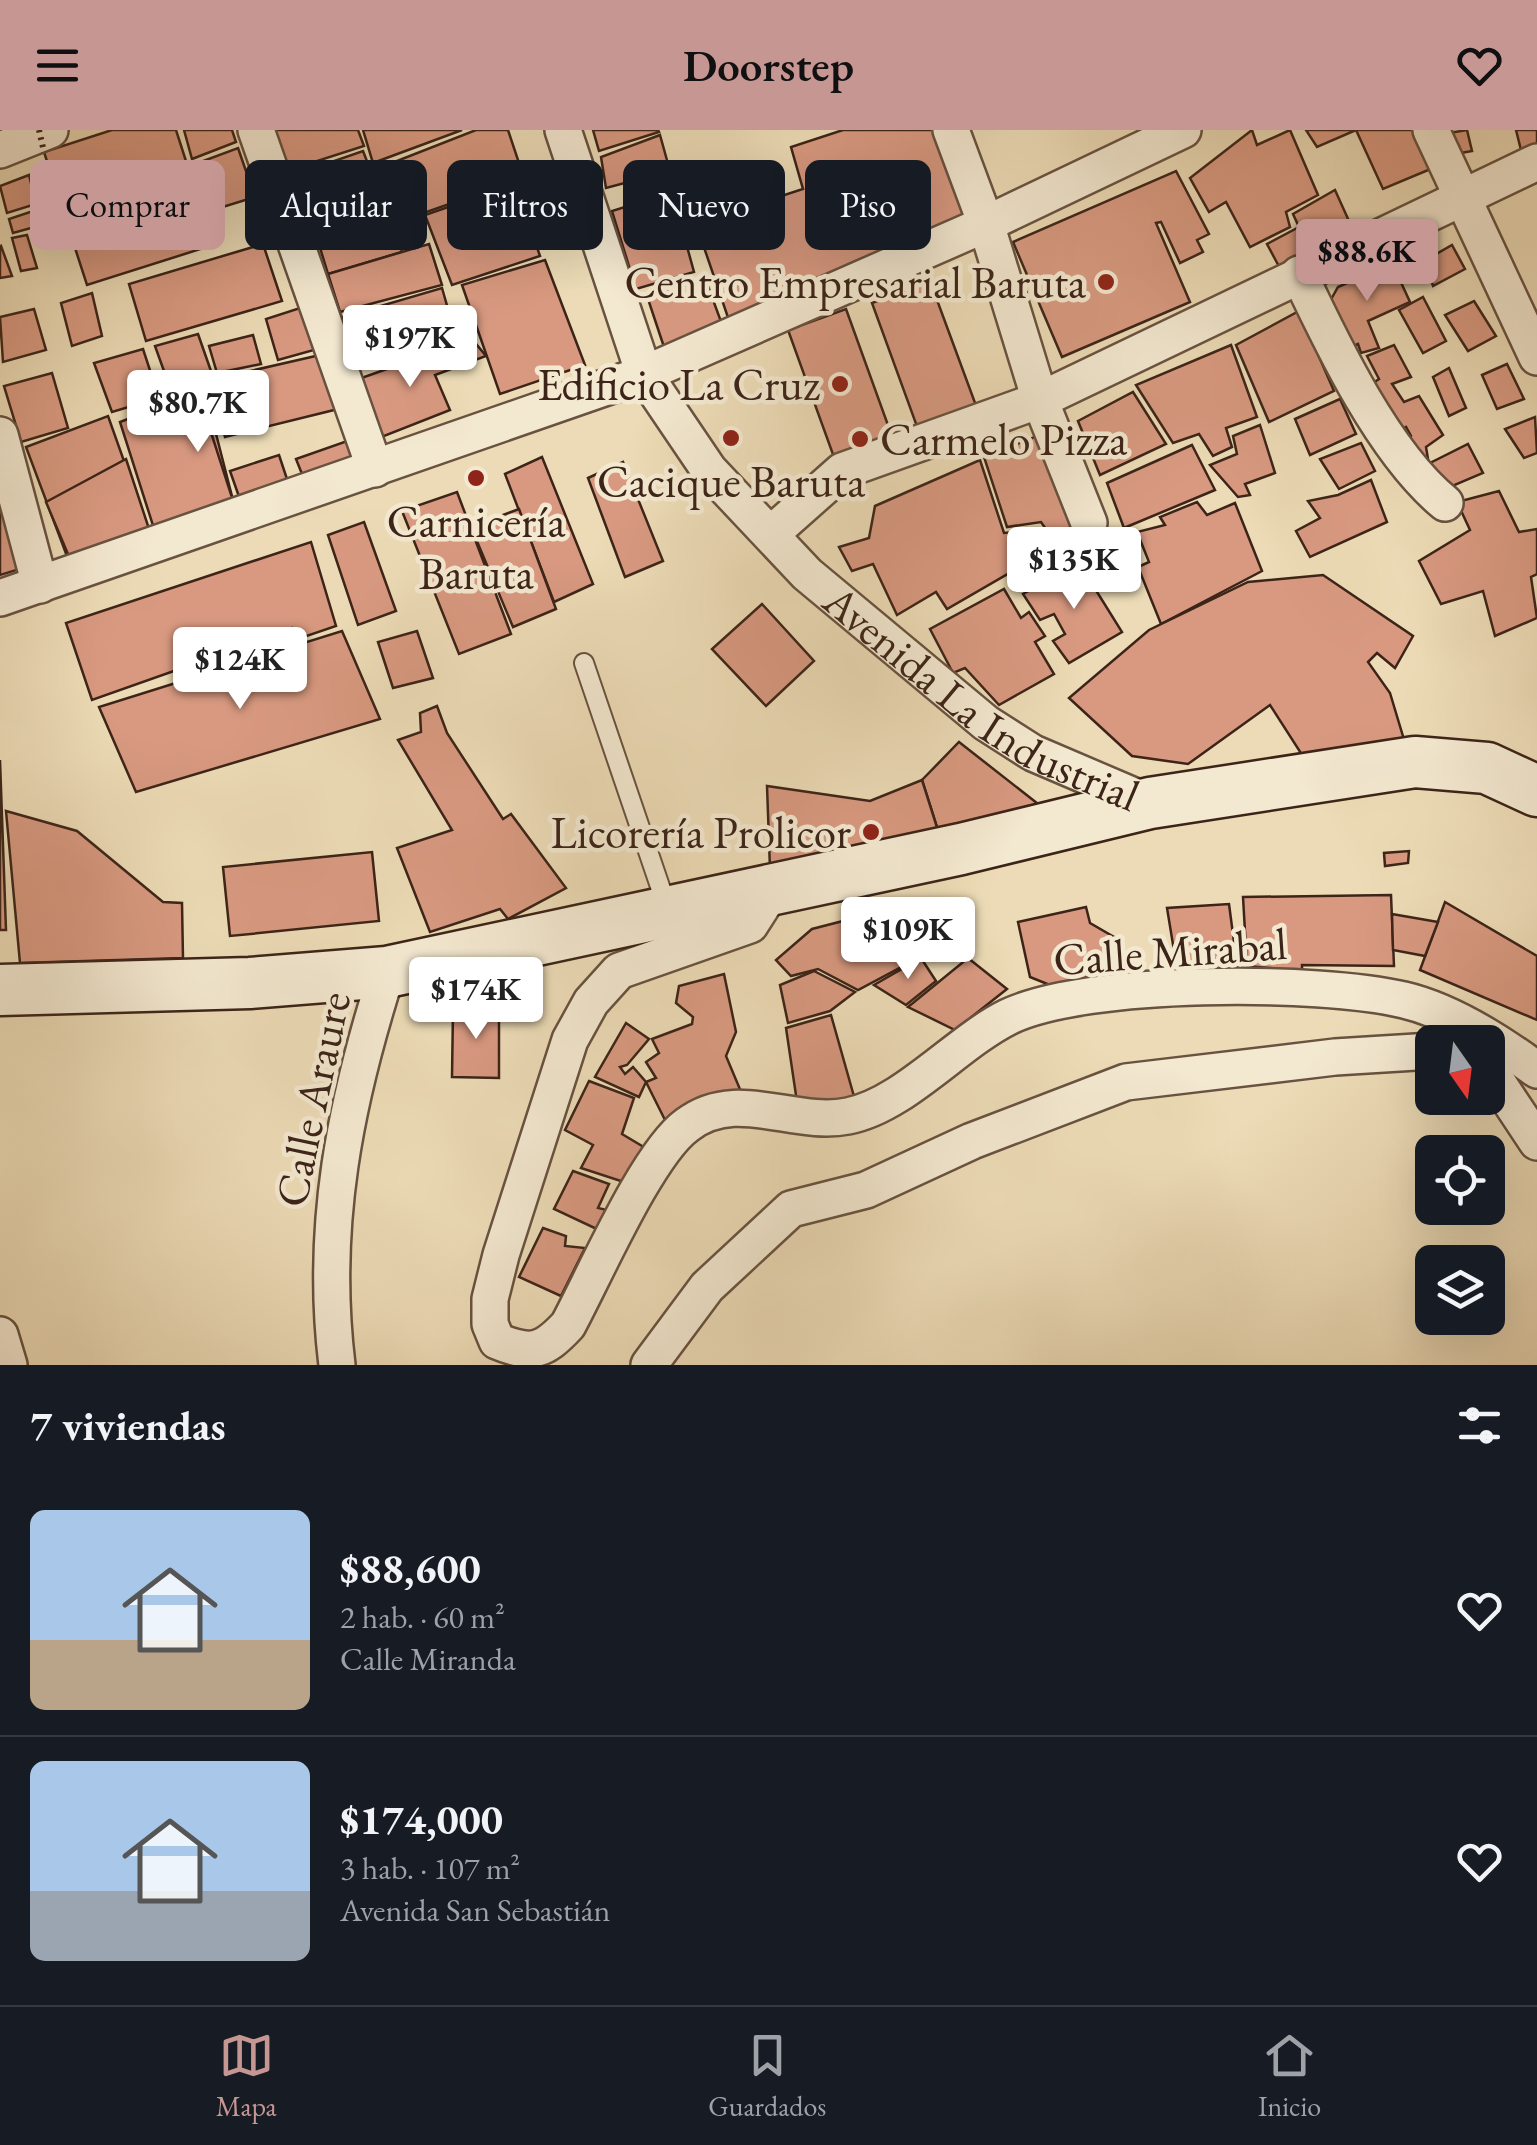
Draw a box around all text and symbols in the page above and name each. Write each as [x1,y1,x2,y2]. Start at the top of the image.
text: Doorstep [683,36,854,94]
icon: menu [30,38,85,93]
icon: heart [1452,38,1507,93]
chip: Comprar [30,160,225,250]
chip: Alquilar [245,160,427,250]
chip: Filtros [447,160,603,250]
chip: Nuevo [623,160,785,250]
chip: Piso [805,160,931,250]
pin: $88.6K [1286,219,1448,304]
text: $88.6K [1318,230,1416,272]
place label: Centro Empresarial Baruta [624,253,1086,311]
marker: Centro Empresarial Baruta [1095,271,1117,293]
pin: $197K [340,305,480,390]
text: $197K [365,316,455,358]
place label: Edificio La Cruz [537,355,820,413]
pin: $80.7K [117,370,279,455]
marker: Edificio La Cruz [829,373,851,395]
text: $80.7K [149,381,247,423]
place label: Carmelo Pizza [880,410,1127,468]
marker: Cacique Baruta [720,427,742,449]
marker: Carmelo Pizza [849,428,871,450]
place label: Cacique Baruta [597,452,865,510]
marker: Carnicería Baruta [465,467,487,489]
place label: Carnicería Baruta [387,492,565,602]
pin: $135K [1004,527,1144,612]
text: $135K [1029,538,1119,580]
street label: Avenida La Industrial [811,571,1148,824]
pin: $124K [170,627,310,712]
text: $124K [195,638,285,680]
place label: Licorería Prolicor [550,803,851,861]
marker: Licorería Prolicor [860,821,882,843]
pin: $109K [838,897,978,982]
text: $109K [863,908,953,950]
street label: Calle Mirabal [1051,914,1289,988]
pin: $174K [406,957,546,1042]
text: $174K [431,968,521,1010]
street label: Calle Araure [261,986,363,1212]
north arrow [1415,1025,1505,1115]
map controls [1415,1025,1505,1335]
button: locate [1415,1135,1505,1225]
button: layers [1415,1245,1505,1335]
text: 7 viviendas [30,1398,226,1453]
icon: filters [1452,1398,1507,1453]
text: $88,600 [340,1541,481,1596]
icon: home [110,1550,230,1670]
icon: heart [1452,1583,1507,1638]
text: 2 hab. · 60 m² [340,1596,505,1638]
text: Calle Miranda [340,1638,516,1680]
text: $174,000 [340,1792,503,1847]
icon: home [110,1801,230,1921]
icon: heart [1452,1834,1507,1889]
text: 3 hab. · 107 m² [340,1847,520,1889]
text: Avenida San Sebastián [340,1889,611,1931]
tab: Mapa [216,2028,277,2124]
tab: Guardados [708,2028,826,2124]
tab: Inicio [1258,2028,1321,2124]

